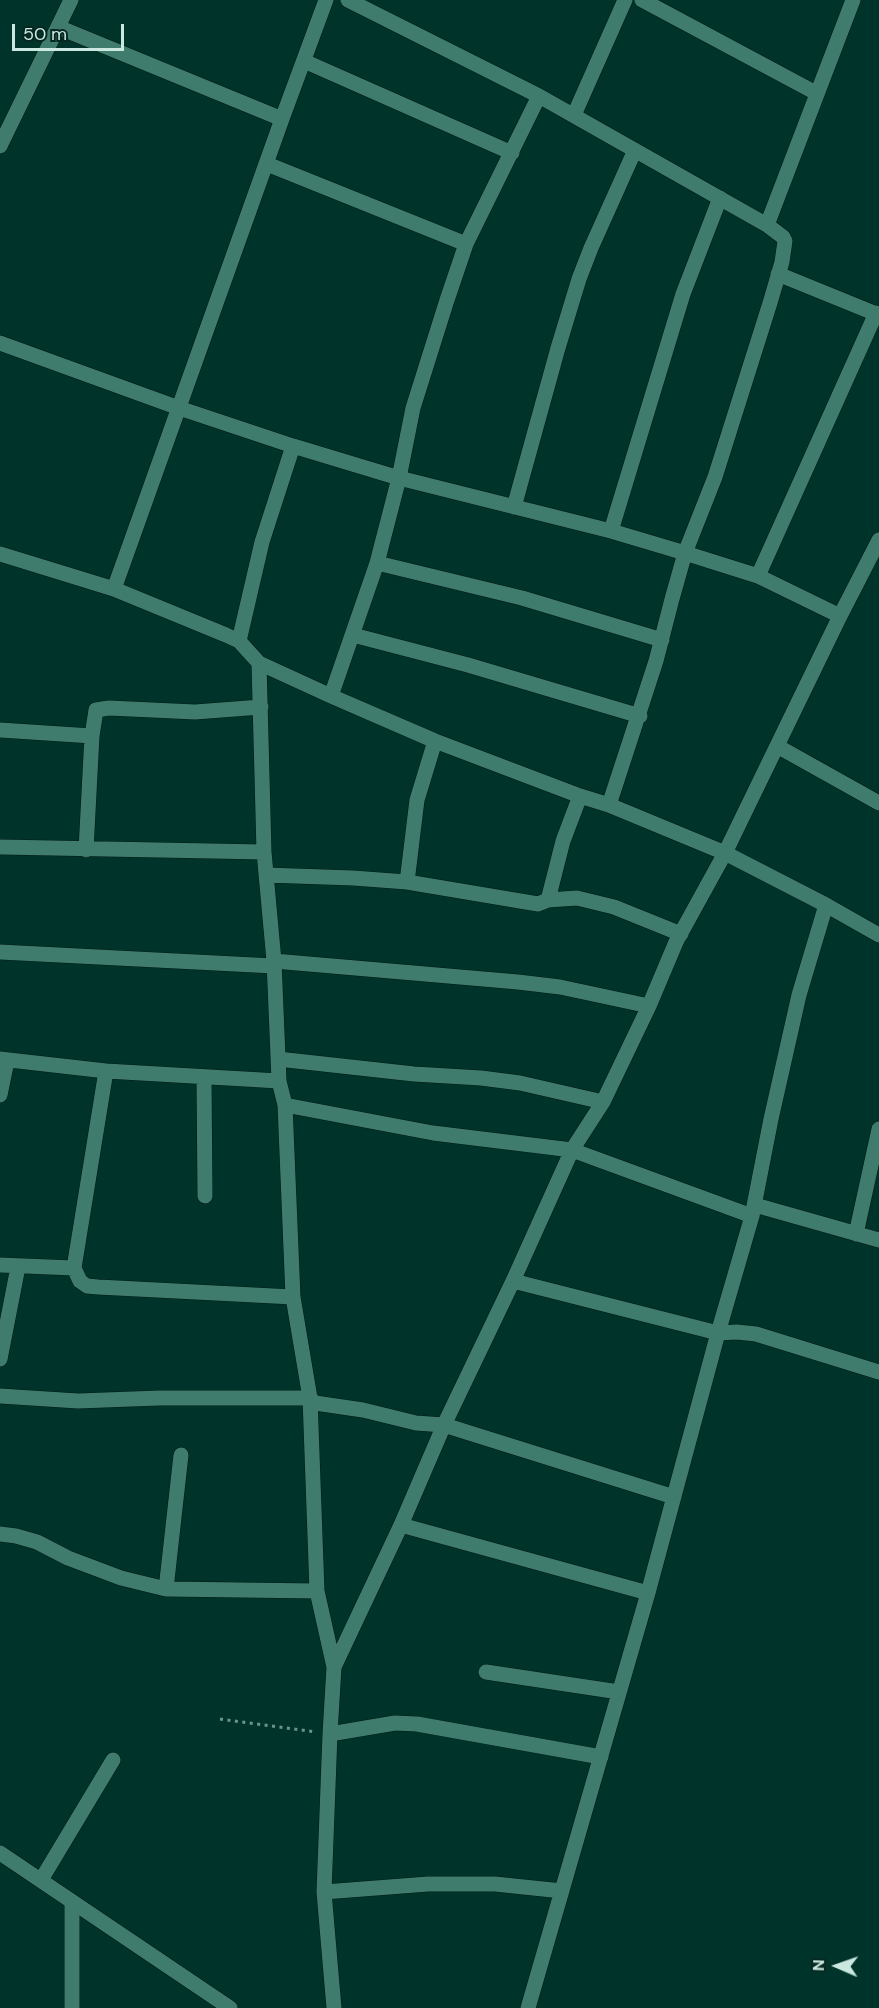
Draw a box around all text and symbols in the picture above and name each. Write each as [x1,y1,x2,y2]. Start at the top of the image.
scale bar [15,12,128,50]
text: 50 m [23,22,67,46]
north arrow [807,1936,867,1996]
text: N [808,1959,829,1972]

